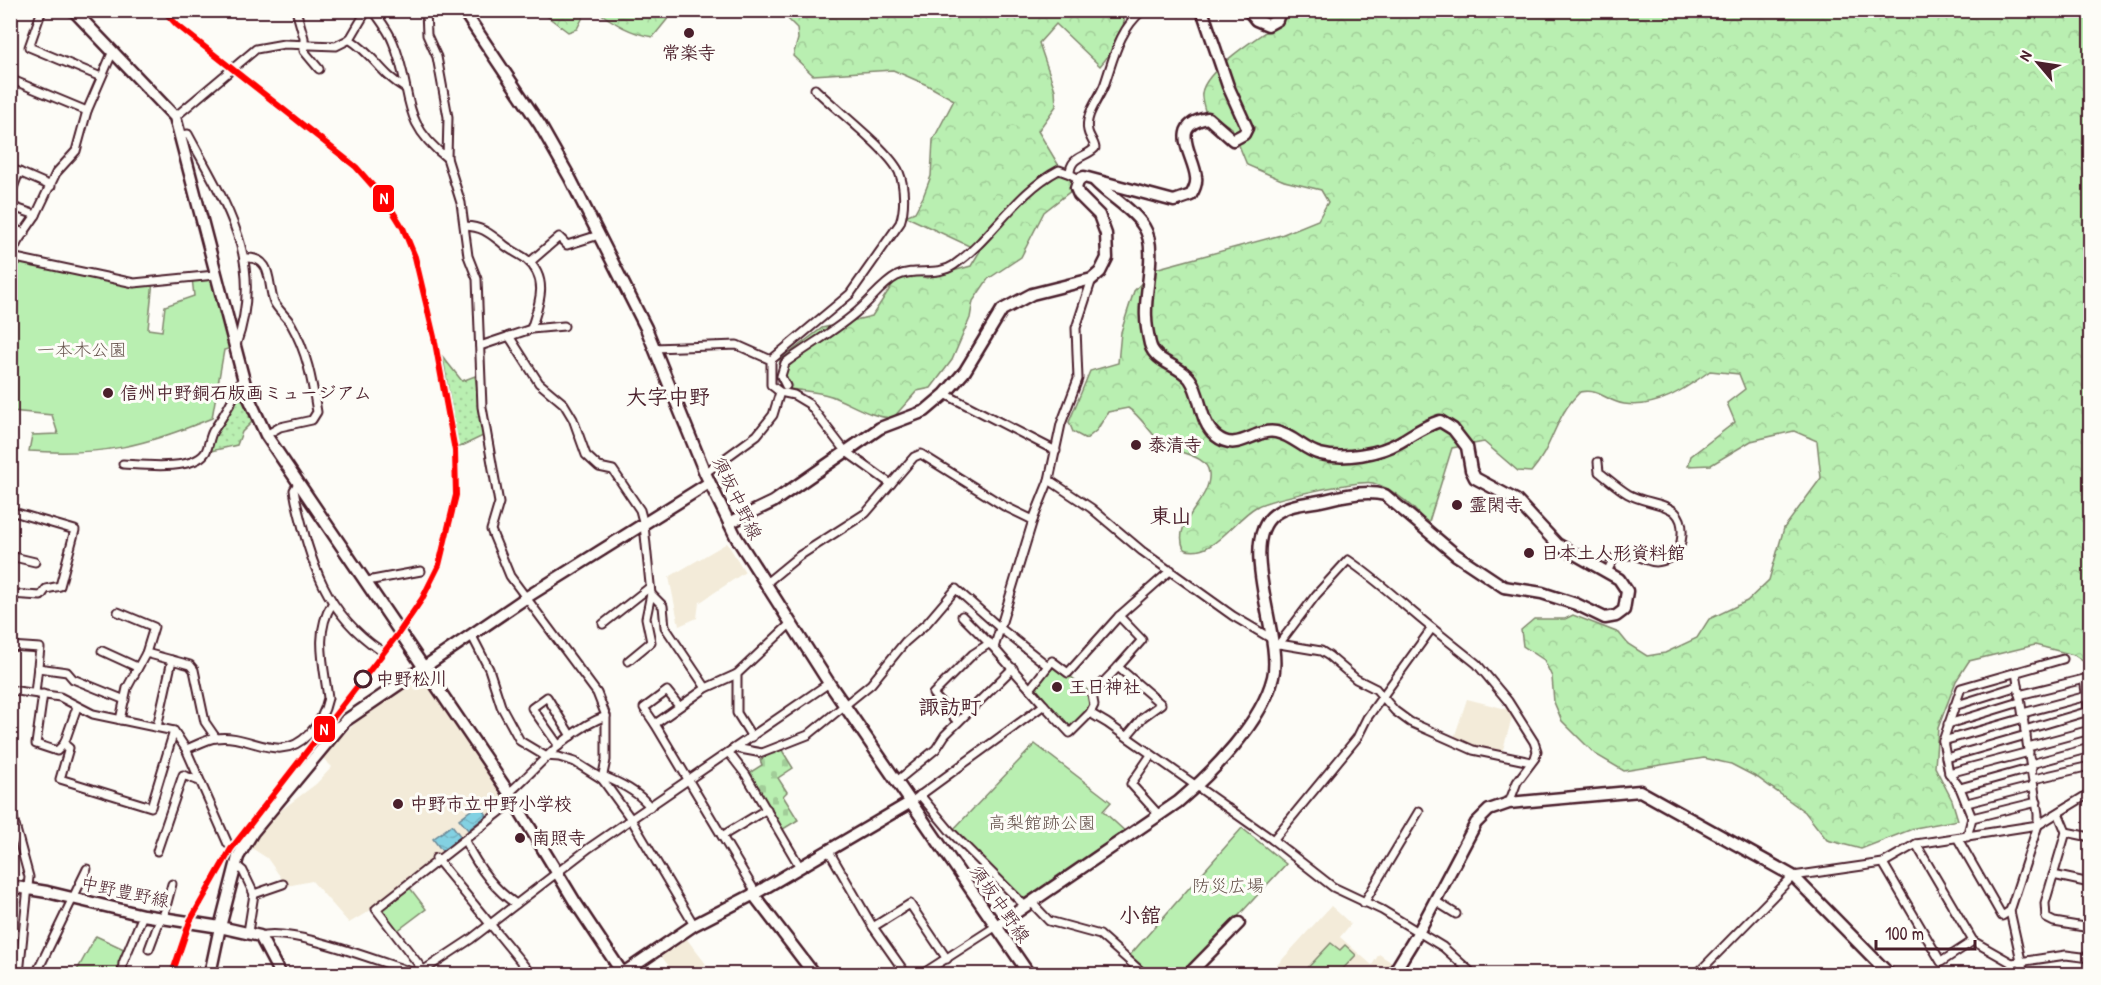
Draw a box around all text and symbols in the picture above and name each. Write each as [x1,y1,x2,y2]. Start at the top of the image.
marker: 常楽寺 [682,26,696,40]
north arrow [2008,33,2068,93]
place label: 常楽寺 [662,40,716,65]
text: N [2013,46,2037,65]
line badge: N [372,184,395,213]
text: N [380,187,389,209]
park label: 一本木公園 [37,337,127,362]
place label: 信州中野銅石版画ミュージアム [120,380,372,405]
district label: 大字中野 [626,382,710,411]
marker: 信州中野銅石版画ミュージアム [101,386,115,400]
place label: 泰清寺 [1148,432,1202,457]
marker: 泰清寺 [1129,438,1143,452]
street label: 須坂中野線 [706,452,768,544]
place label: 霊閑寺 [1469,492,1523,517]
marker: 霊閑寺 [1450,498,1464,512]
district label: 東山 [1150,501,1192,530]
place label: 日本土人形資料館 [1541,540,1685,565]
marker: 日本土人形資料館 [1522,546,1536,560]
place label: 中野松川 [376,666,448,691]
marker: 中野松川 [354,670,372,688]
place label: 王日神社 [1069,674,1141,699]
marker: 王日神社 [1050,680,1064,694]
district label: 諏訪町 [919,692,982,721]
line badge: N [313,715,336,743]
text: N [320,718,329,740]
place label: 中野市立中野小学校 [410,791,572,816]
marker: 中野市立中野小学校 [391,797,405,811]
park label: 高梨館跡公園 [988,810,1096,835]
place label: 南照寺 [532,825,586,850]
marker: 南照寺 [513,831,527,845]
street label: 須坂中野線 [964,860,1036,948]
street label: 中野豊野線 [78,870,172,913]
park label: 防災広場 [1192,873,1264,898]
district label: 小舘 [1119,900,1161,929]
scale bar [1876,913,1975,951]
text: 100 m [1885,921,1924,946]

